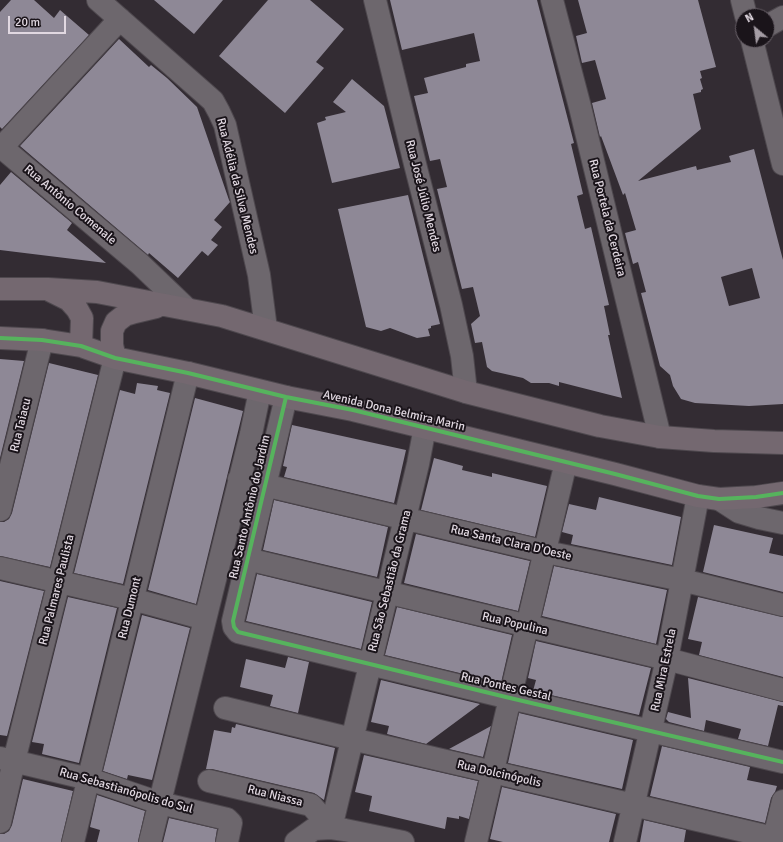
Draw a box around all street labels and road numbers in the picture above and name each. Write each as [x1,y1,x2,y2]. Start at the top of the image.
street label: Rua Adélia da Silva Mendes [213,116,261,256]
street label: Rua José Júlio Mendes [402,138,444,254]
street label: Rua Portela da Cerdeira [585,158,629,278]
street label: Rua Antônio Comenale [21,162,119,248]
street label: Avenida Dona Belmira Marin [322,388,466,434]
street label: Rua Taiacu [7,397,35,453]
street label: Rua Santo Antônio do Jardim [226,434,274,580]
street label: Rua São Sebastião da Grama [365,509,415,653]
street label: Rua Santa Clara D'Oeste [449,522,573,564]
street label: Rua Palmares Paulista [36,533,78,647]
street label: Rua Dumont [115,576,145,640]
street label: Rua Populina [481,609,549,639]
street label: Rua Mira Estrela [648,627,680,713]
street label: Rua Pontes Gestal [459,670,553,704]
street label: Rua Dolcinópolis [455,757,543,791]
street label: Rua Sebastianópolis do Sul [58,765,194,817]
street label: Rua Niassa [246,782,304,810]

